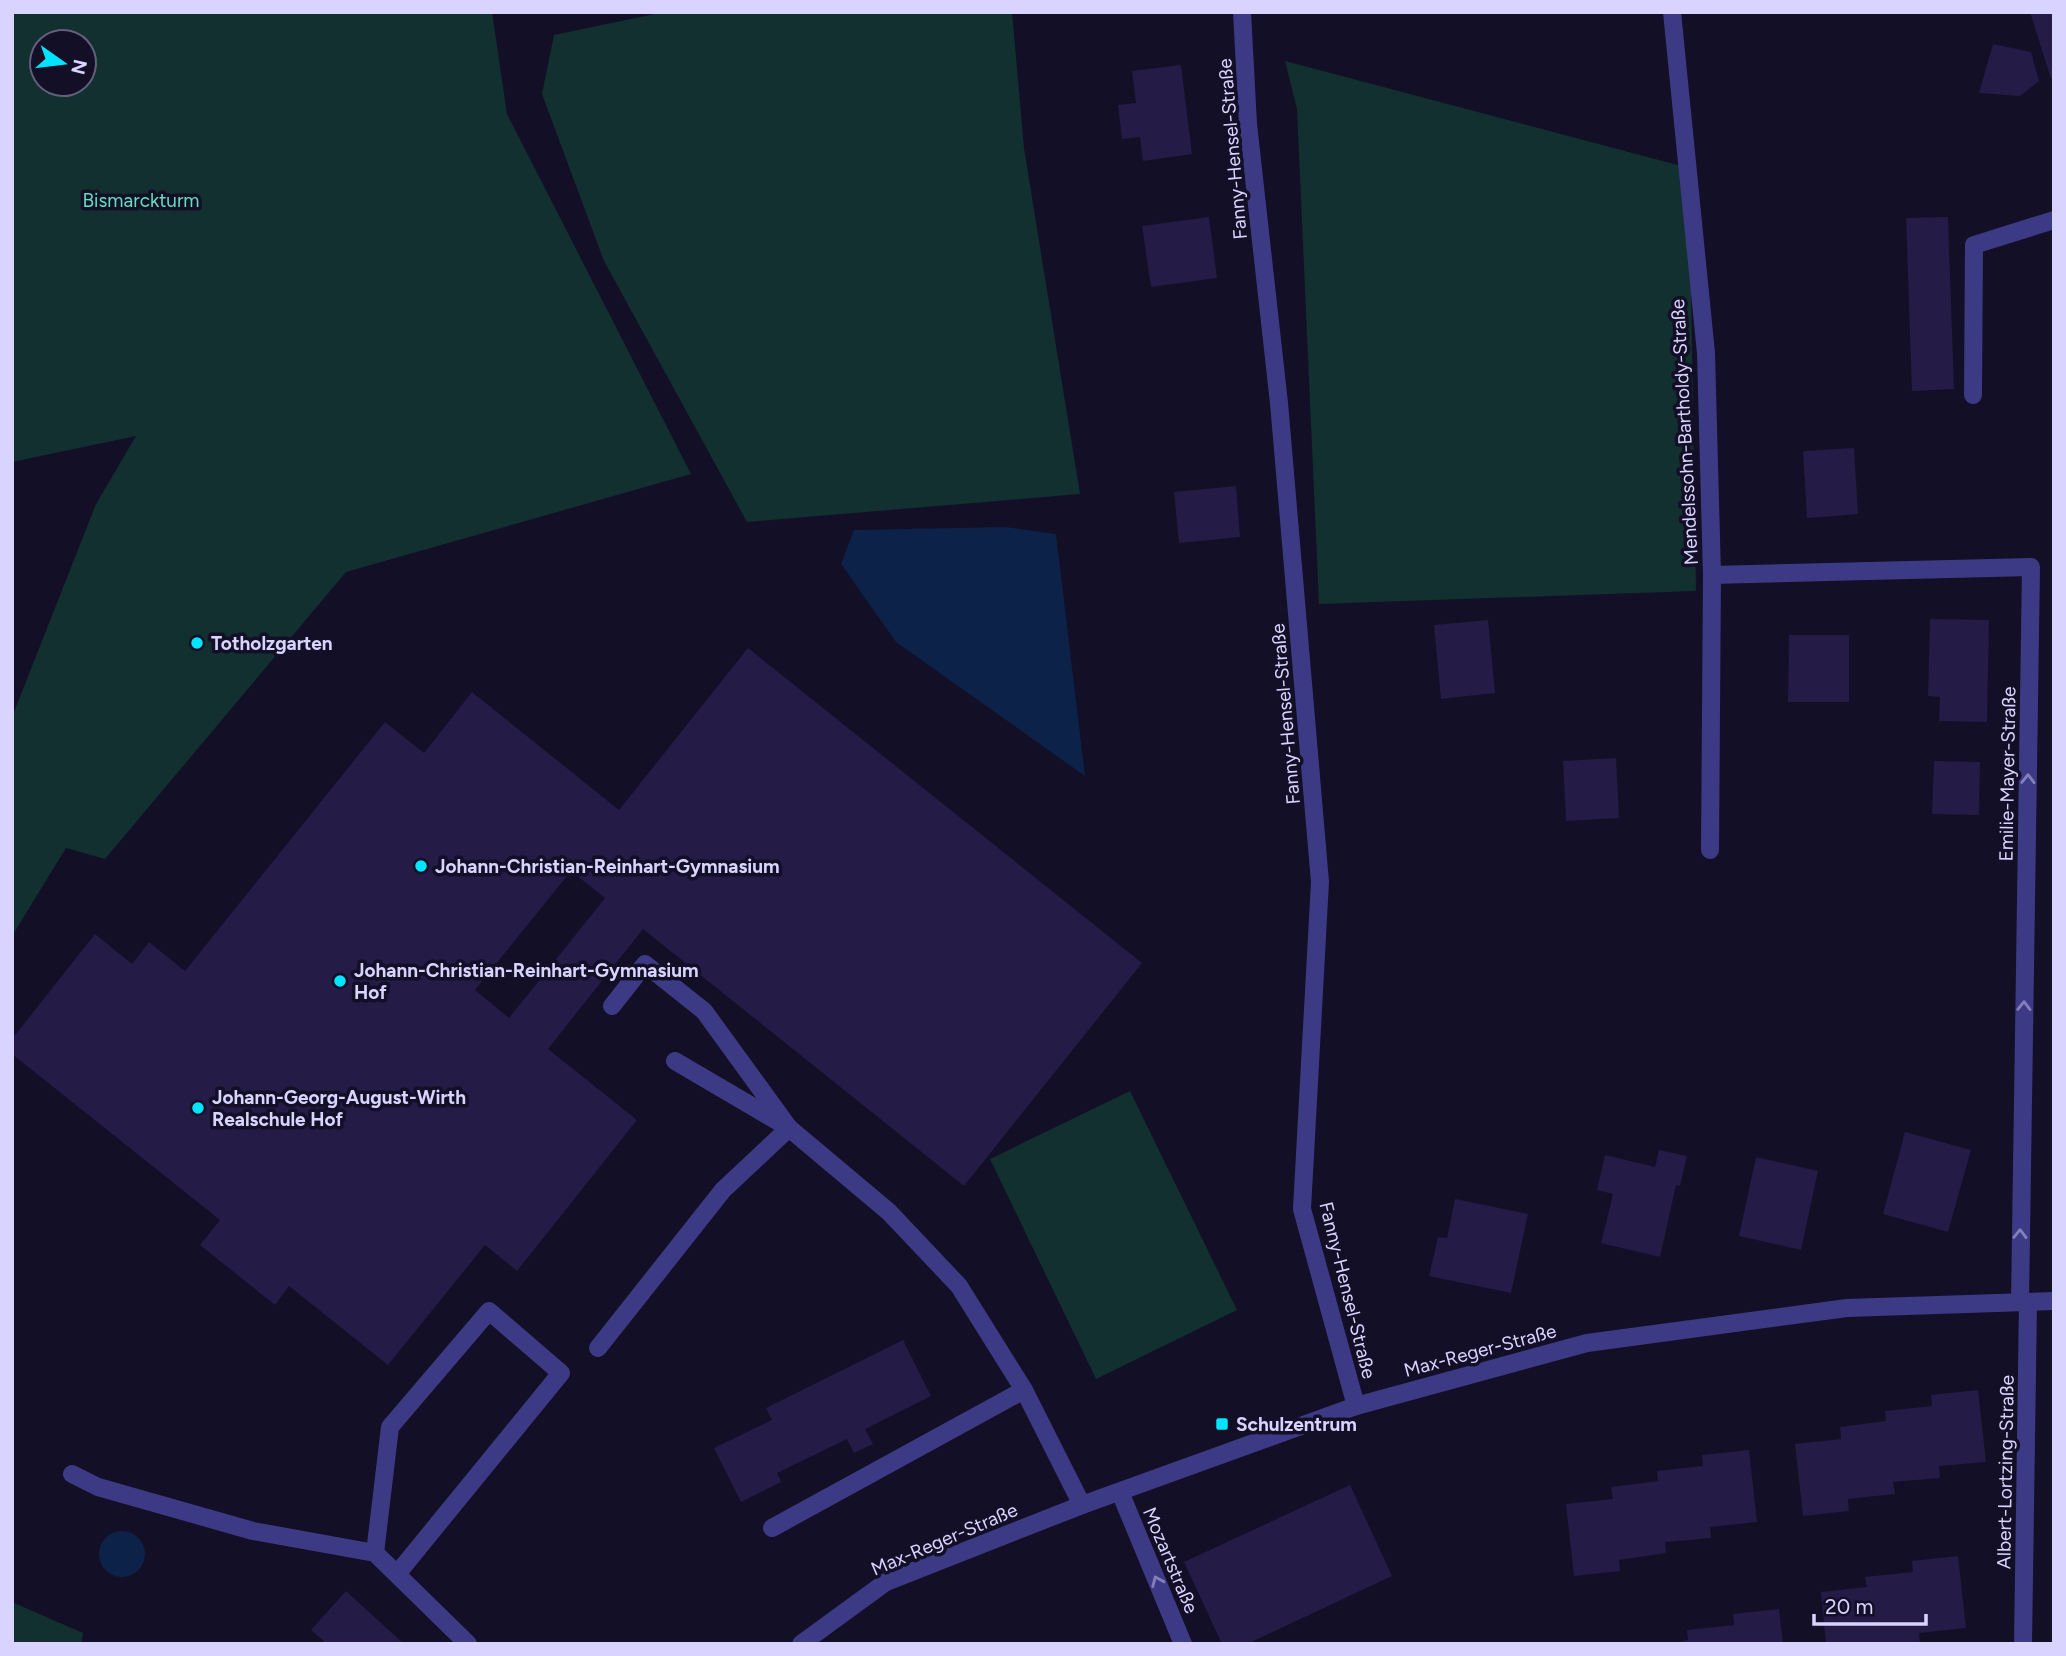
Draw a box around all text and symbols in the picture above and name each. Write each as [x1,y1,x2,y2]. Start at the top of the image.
north arrow [28,28,98,98]
text: N [66,57,92,77]
street label: Fanny-Hensel-Straße [1213,58,1252,240]
park label: Bismarckturm [82,189,200,212]
street label: Mendelssohn-Bartholdy-Straße [1666,298,1703,566]
street label: Fanny-Hensel-Straße [1266,623,1305,805]
place label: Totholzgarten [211,632,333,655]
marker: Totholzgarten [189,635,205,651]
street label: Emilie-Mayer-Straße [1994,686,2021,862]
one-way arrow [2020,773,2036,784]
place label: Johann-Christian-Reinhart-Gymnasium [435,855,780,878]
marker: Johann-Christian-Reinhart-Gymnasium [413,858,429,874]
place label: Johann-Christian-Reinhart-Gymnasium Hof [354,959,699,1004]
marker: Johann-Christian-Reinhart-Gymnasium Hof [332,973,348,989]
one-way arrow [2016,1001,2032,1011]
place label: Johann-Georg-August-Wirth Realschule Hof [212,1086,466,1131]
marker: Johann-Georg-August-Wirth Realschule Hof [190,1100,206,1116]
street label: Fanny-Hensel-Straße [1314,1199,1381,1381]
one-way arrow [2013,1228,2028,1239]
street label: Max-Reger-Straße [1401,1319,1559,1382]
street label: Albert-Lortzing-Straße [1992,1375,2019,1569]
place label: Schulzentrum [1236,1413,1357,1436]
marker: Schulzentrum [1214,1416,1230,1432]
street label: Max-Reger-Straße [867,1498,1021,1581]
street label: Mozartstraße [1138,1504,1203,1617]
one-way arrow [1151,1575,1165,1587]
scale bar [1814,1582,1926,1626]
text: 20 m [1825,1594,1873,1619]

